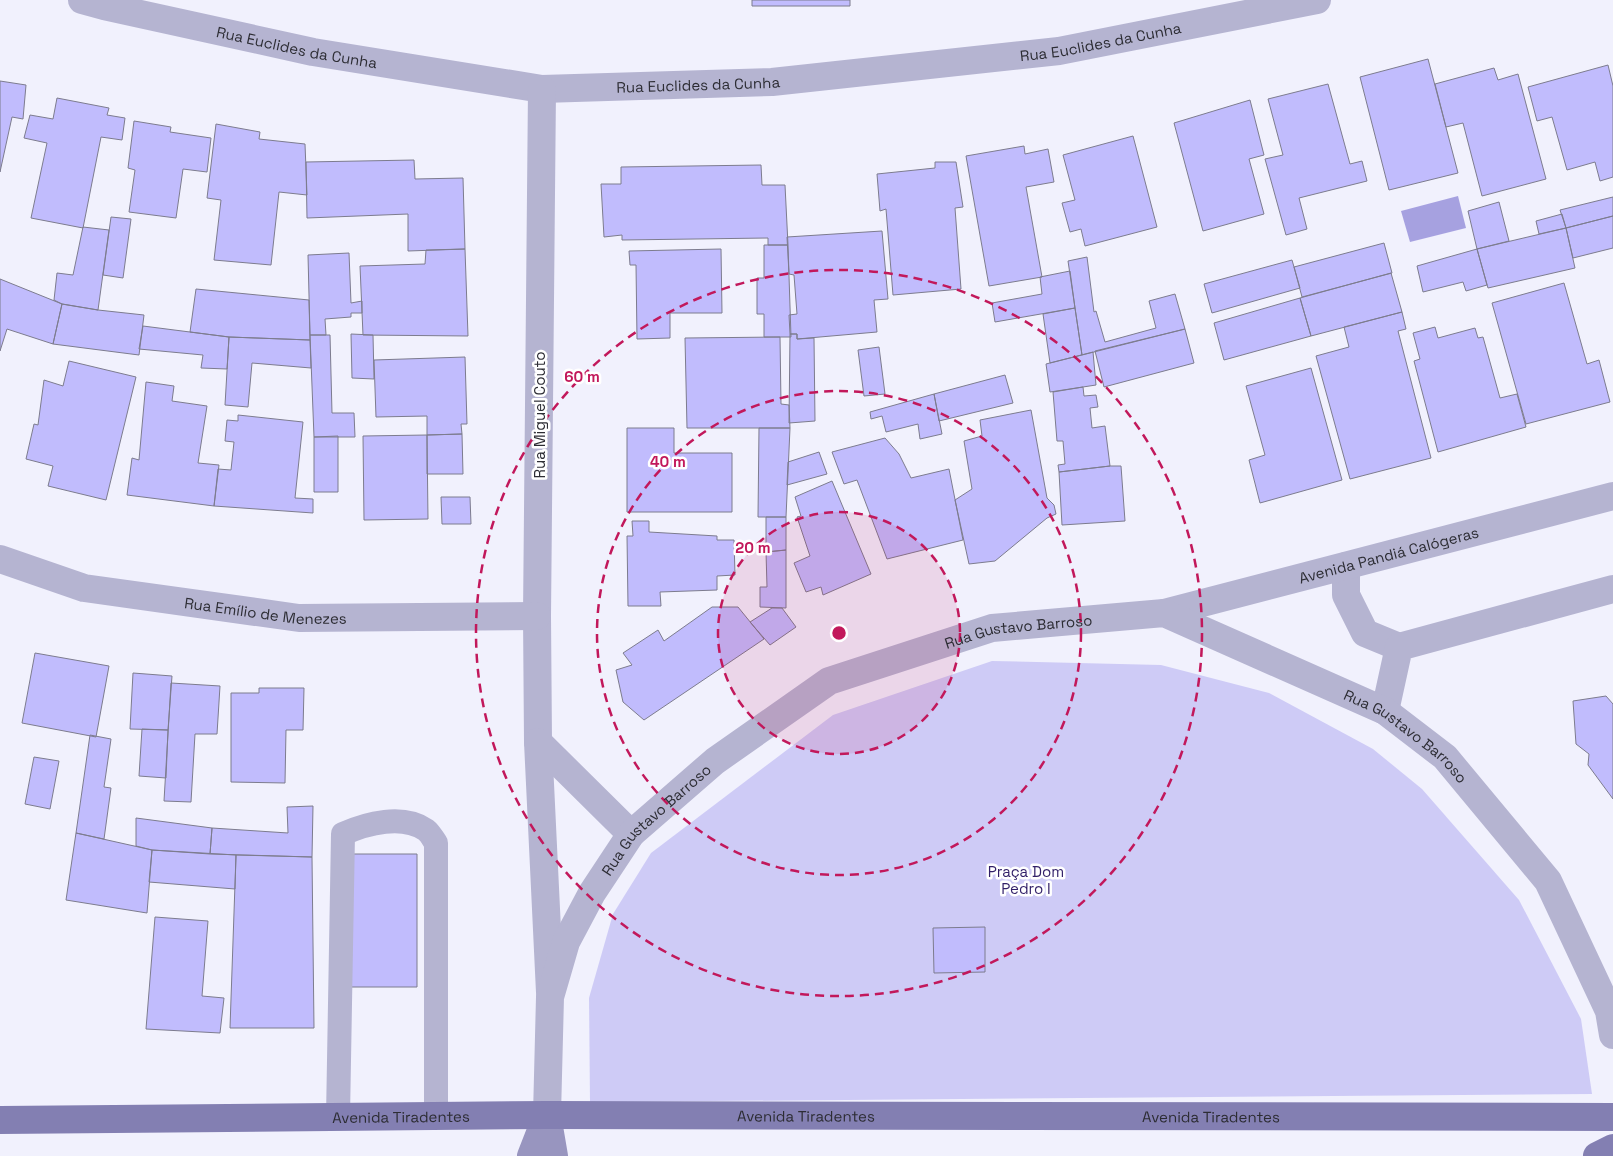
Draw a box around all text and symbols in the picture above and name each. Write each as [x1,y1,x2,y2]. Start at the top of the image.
street label: Rua Euclides da Cunha [1019,18,1183,65]
street label: Rua Euclides da Cunha [215,22,379,72]
street label: Rua Euclides da Cunha [616,72,781,96]
street label: Rua Miguel Couto [530,352,549,478]
text: 60 m [564,367,600,386]
text: 40 m [650,452,686,471]
street label: Avenida Pandiá Calógeras [1297,522,1481,587]
text: 20 m [735,538,771,557]
street label: Rua Emílio de Menezes [183,593,347,628]
street label: Rua Gustavo Barroso [942,610,1093,652]
centre of rings [830,624,848,642]
street label: Rua Gustavo Barroso [1341,685,1472,787]
street label: Rua Gustavo Barroso [597,760,715,879]
park label: Praça Dom Pedro I [988,862,1064,898]
street label: Avenida Tiradentes [332,1106,470,1126]
street label: Avenida Tiradentes [737,1106,875,1125]
street label: Avenida Tiradentes [1142,1107,1280,1126]

